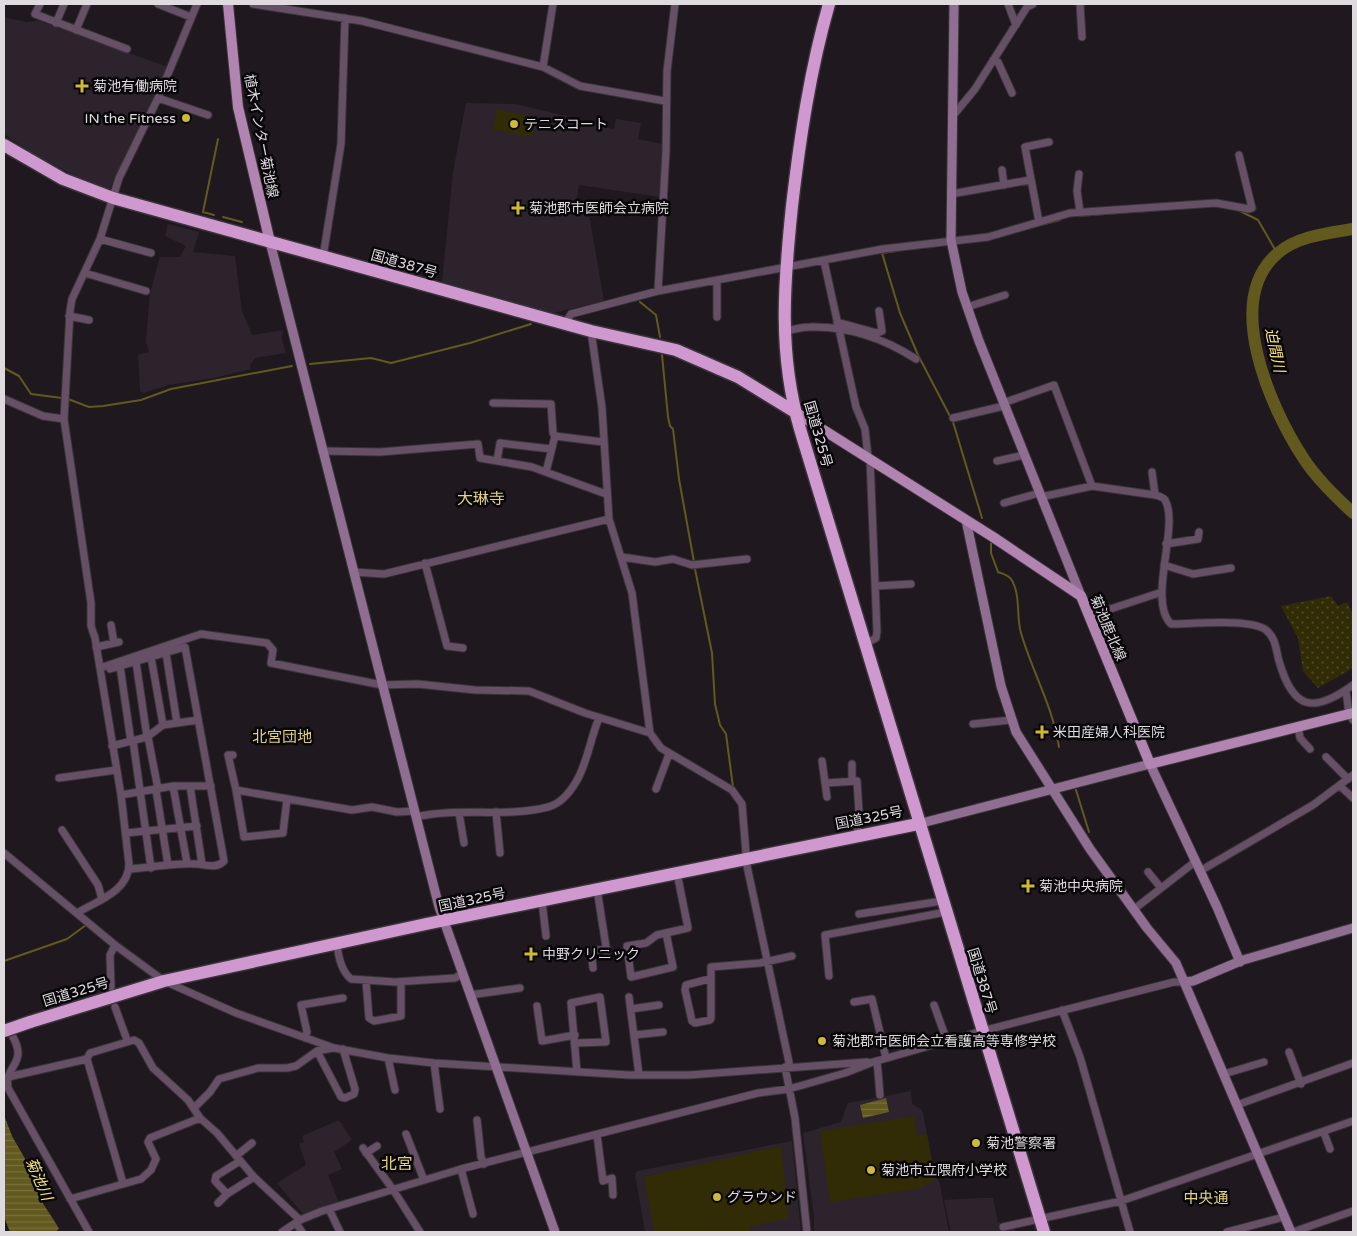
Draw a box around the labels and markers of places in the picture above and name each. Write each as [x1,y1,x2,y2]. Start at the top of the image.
place label: 菊池有働病院 [93,78,177,95]
marker: 菊池有働病院 [75,79,89,93]
place label: IN the Fitness [85,110,176,127]
marker: IN the Fitness [180,112,192,124]
place label: テニスコート [524,116,608,133]
marker: テニスコート [508,118,520,130]
place label: 菊池郡市医師会立病院 [529,200,669,217]
marker: 菊池郡市医師会立病院 [511,201,525,215]
place label: 米田産婦人科医院 [1053,724,1165,741]
marker: 米田産婦人科医院 [1035,725,1049,739]
place label: 菊池中央病院 [1039,878,1123,895]
marker: 菊池中央病院 [1021,879,1035,893]
place label: 中野クリニック [542,946,640,963]
marker: 中野クリニック [524,947,538,961]
place label: 菊池郡市医師会立看護高等専修学校 [832,1033,1056,1050]
marker: 菊池郡市医師会立看護高等専修学校 [816,1035,828,1047]
place label: 菊池警察署 [986,1135,1056,1152]
marker: 菊池警察署 [970,1137,982,1149]
place label: 菊池市立隈府小学校 [881,1162,1007,1179]
marker: 菊池市立隈府小学校 [865,1164,877,1176]
place label: グラウンド [727,1189,797,1206]
marker: グラウンド [711,1191,723,1203]

